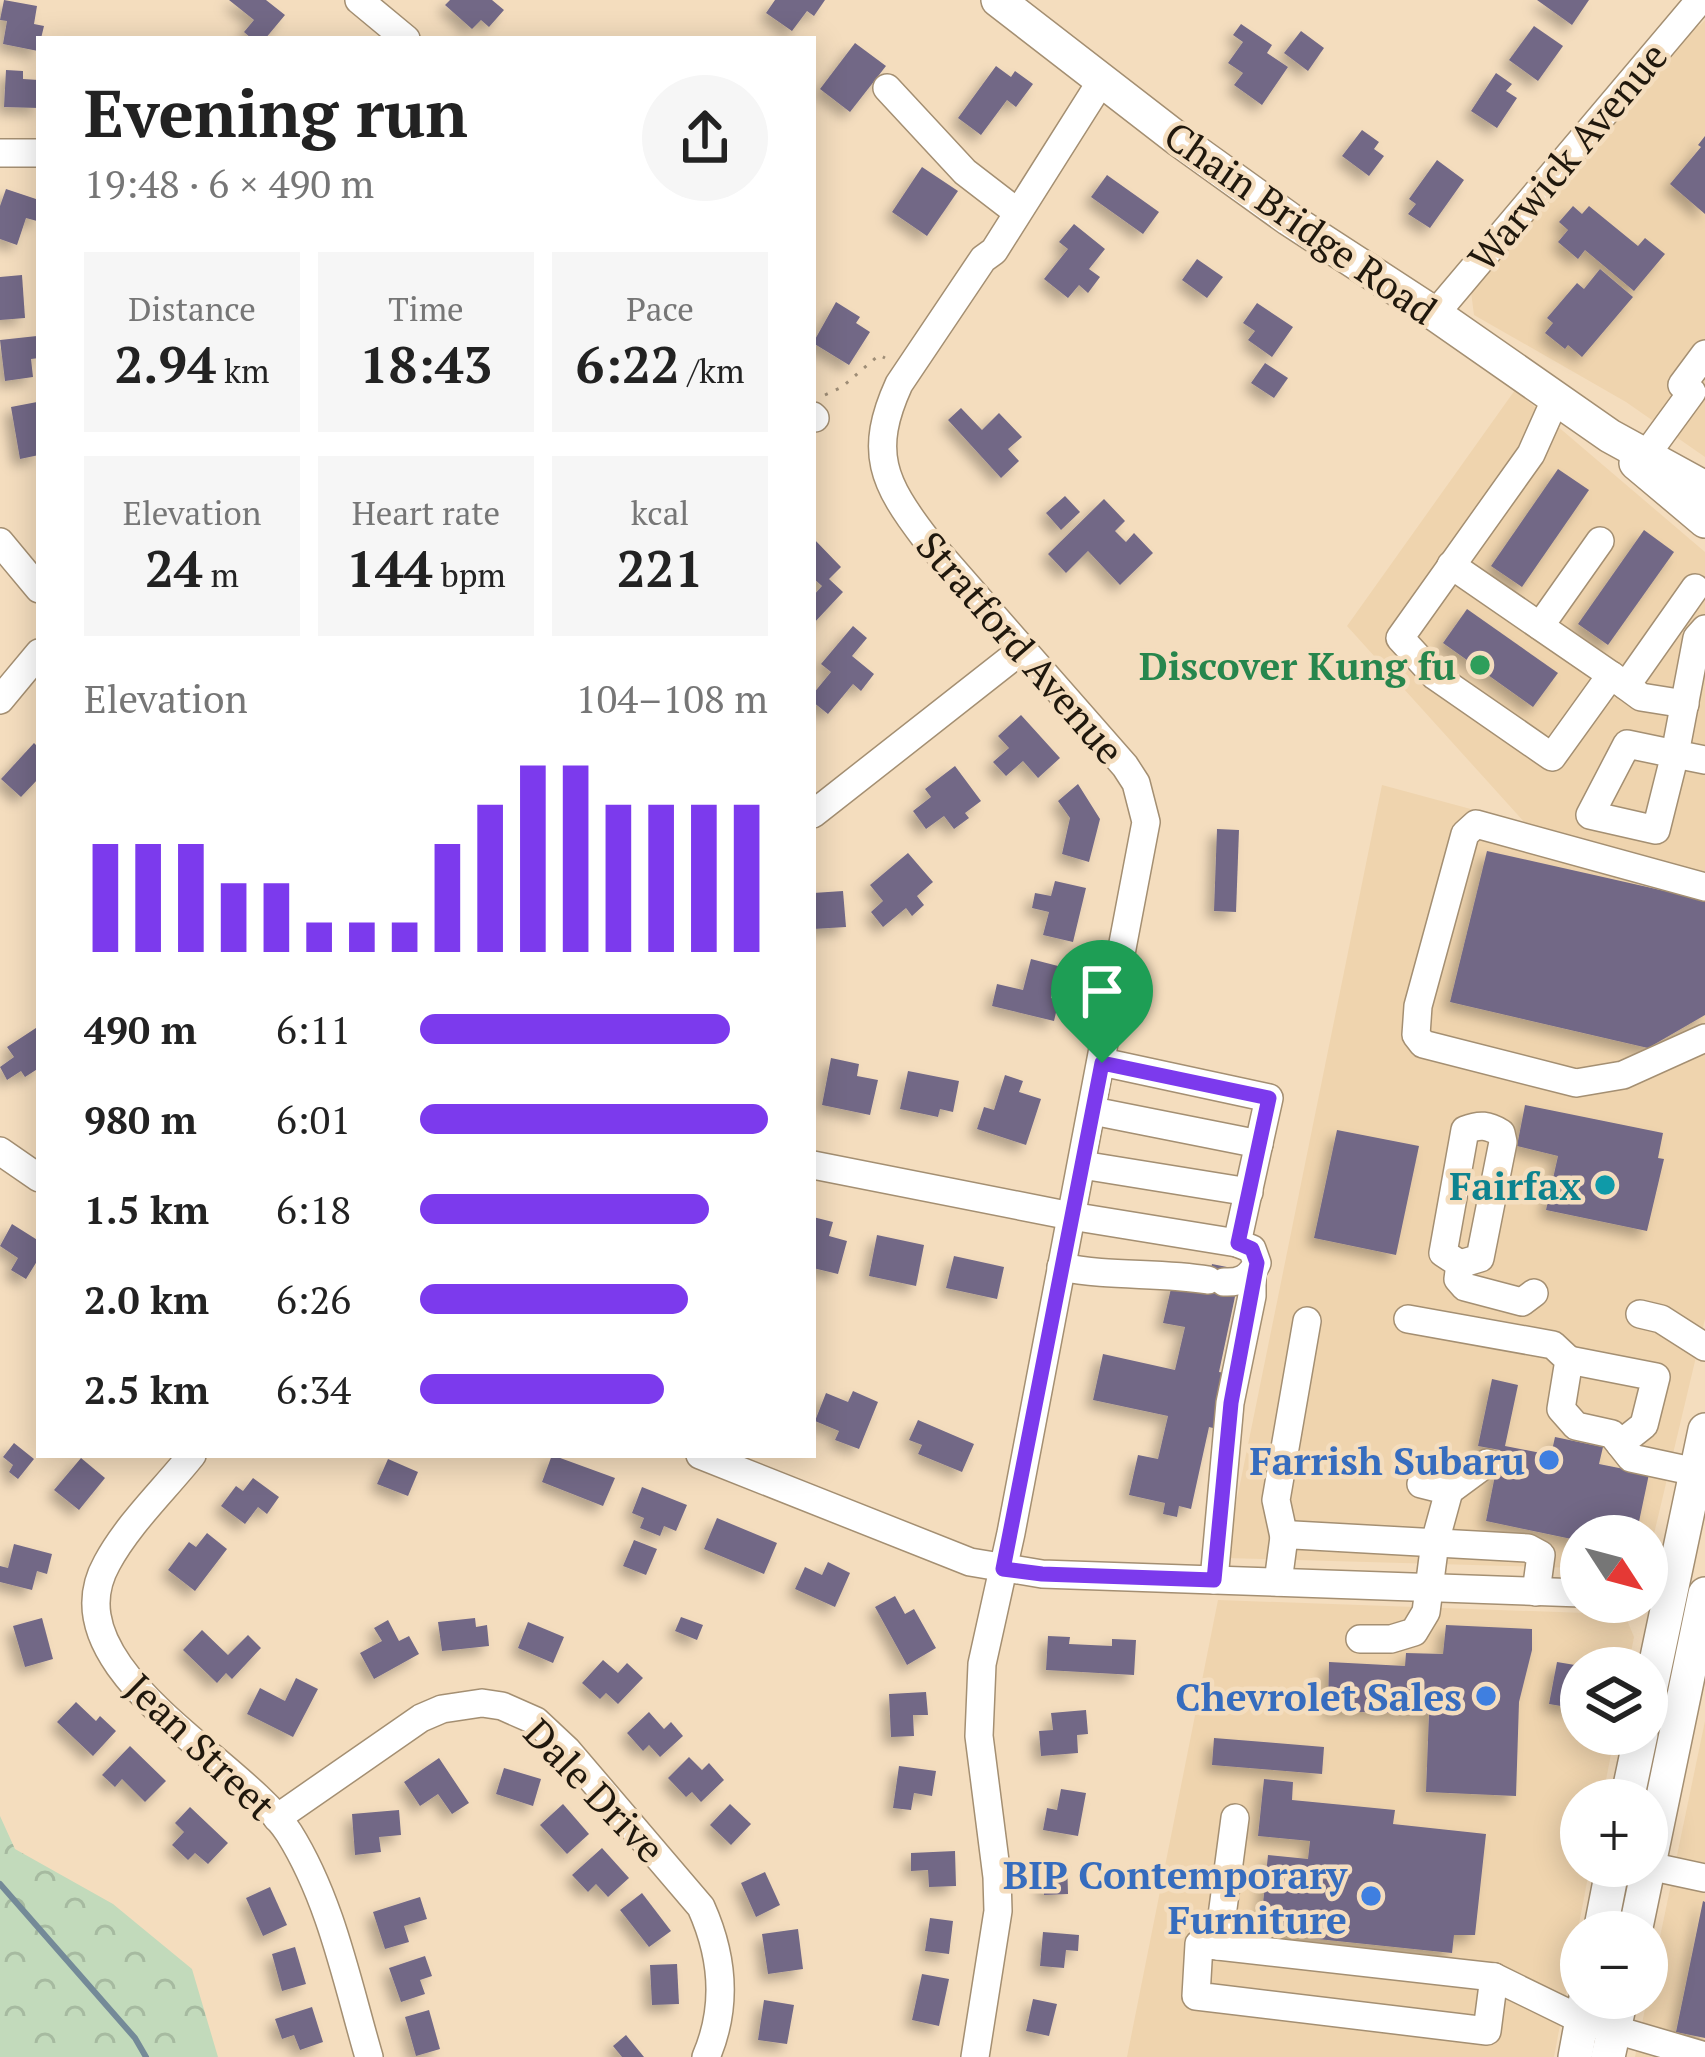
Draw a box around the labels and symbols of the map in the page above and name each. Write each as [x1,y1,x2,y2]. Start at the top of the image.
street label: Warwick Avenue [1456,31,1678,281]
street label: Chain Bridge Road [1155,109,1447,335]
street label: Stratford Avenue [906,520,1136,774]
place label: Discover Kung fu [1139,639,1456,691]
marker: Discover Kung fu [1467,652,1493,678]
pin [1051,940,1153,1063]
place label: Fairfax [1449,1159,1581,1211]
marker: Fairfax [1592,1172,1618,1198]
place label: Farrish Subaru [1249,1434,1525,1486]
marker: Farrish Subaru [1536,1447,1562,1473]
north arrow [1560,1515,1668,1623]
street label: Jean Street [115,1662,287,1830]
place label: Chevrolet Sales [1175,1670,1462,1722]
marker: Chevrolet Sales [1473,1683,1499,1709]
street label: Dale Drive [513,1707,677,1873]
place label: BIP Contemporary Furniture [1003,1848,1348,1945]
marker: BIP Contemporary Furniture [1358,1883,1384,1909]

